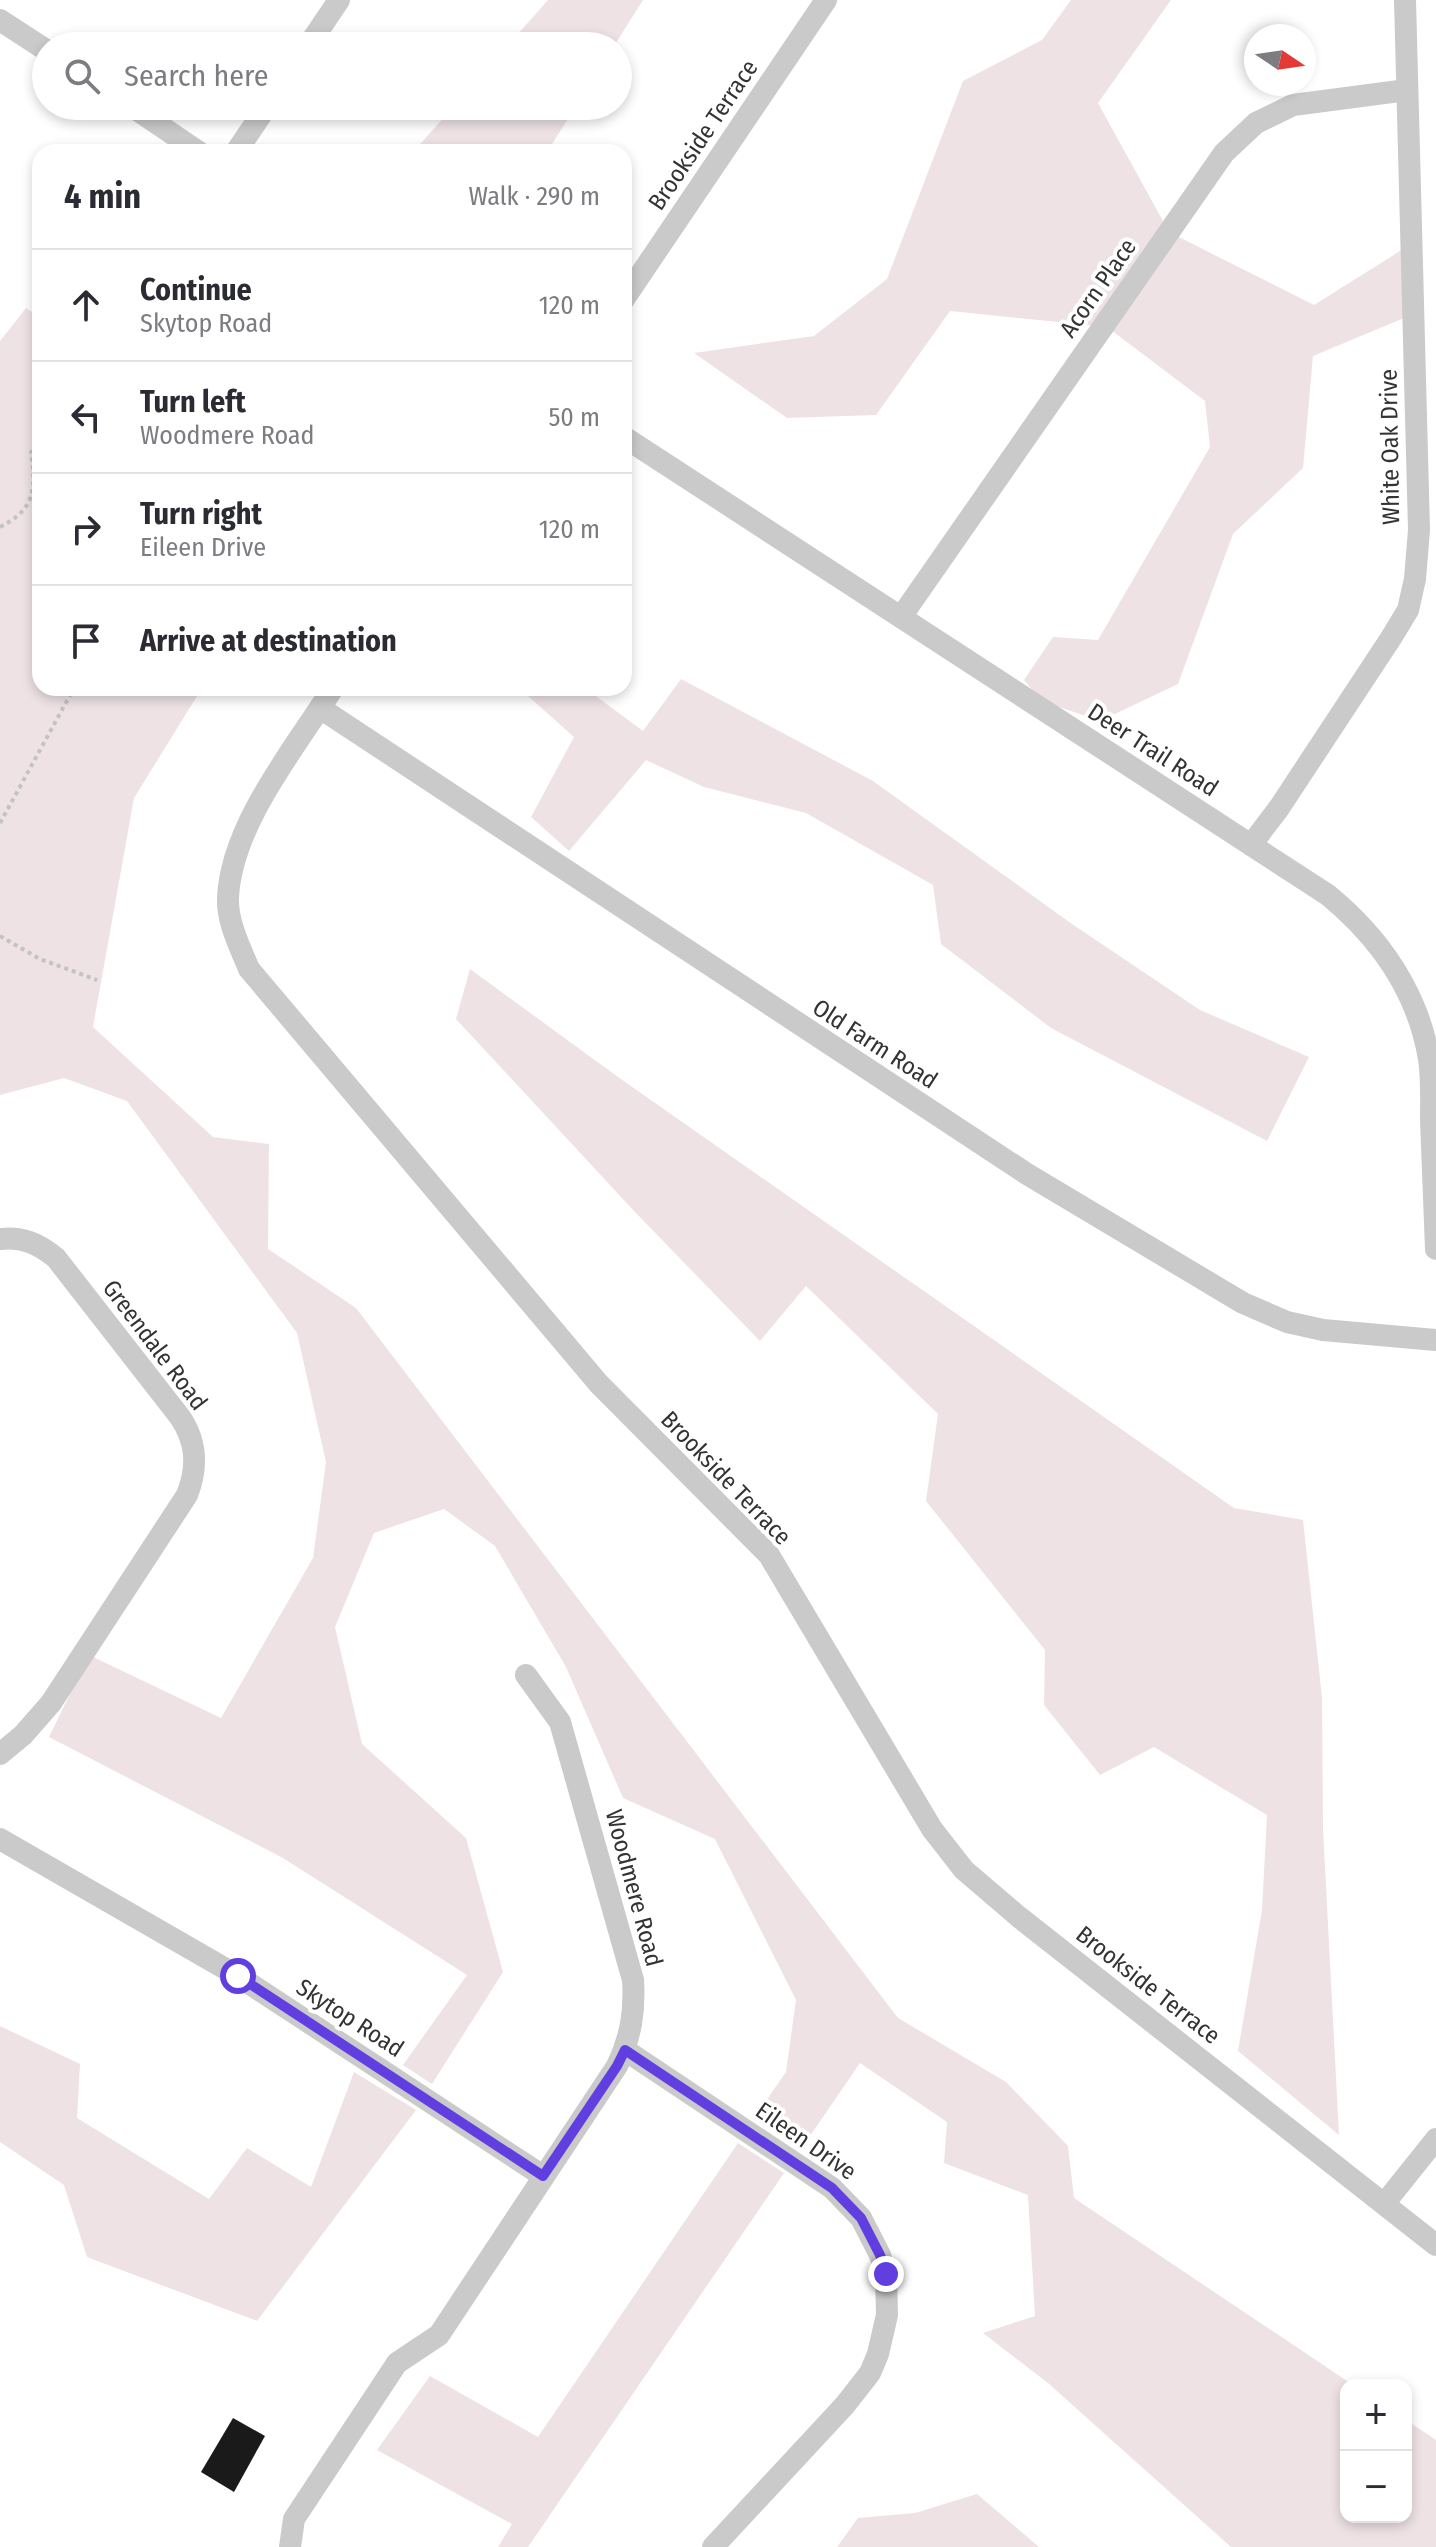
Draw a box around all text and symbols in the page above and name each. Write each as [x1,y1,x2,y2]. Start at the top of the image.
north arrow [1244,24,1316,96]
search box [32,32,632,120]
icon: search [60,54,104,98]
street label: Brookside Terrace [642,55,764,215]
text: Search here [124,58,269,94]
text: 4 min [64,176,141,217]
text: Walk · 290 m [469,181,600,212]
street label: Acorn Place [1054,233,1142,343]
text: Continue [140,272,252,308]
icon: ahead [64,283,108,327]
text: 120 m [539,290,600,321]
text: Skytop Road [140,308,272,339]
street label: White Oak Drive [1375,369,1405,525]
text: Turn left [140,384,246,420]
icon: left [64,395,108,439]
text: 50 m [548,402,600,433]
text: Woodmere Road [140,420,315,451]
text: Turn right [140,496,262,532]
icon: right [64,507,108,551]
text: 120 m [539,514,600,545]
text: Eileen Drive [140,532,266,563]
icon: arrive [64,619,108,663]
text: Arrive at destination [140,623,397,659]
street label: Deer Trail Road [1083,698,1223,802]
street label: Old Farm Road [807,993,943,1095]
street label: Greendale Road [97,1274,213,1416]
street label: Brookside Terrace [655,1405,797,1551]
street label: Woodmere Road [600,1807,668,1969]
street label: Brookside Terrace [1070,1920,1226,2050]
route start [220,1958,256,1994]
street label: Skytop Road [291,1973,409,2063]
street label: Eileen Drive [750,2096,862,2186]
route end [868,2256,904,2292]
map controls [1340,2379,1412,2523]
button: + [1340,2379,1412,2451]
button: − [1340,2451,1412,2523]

